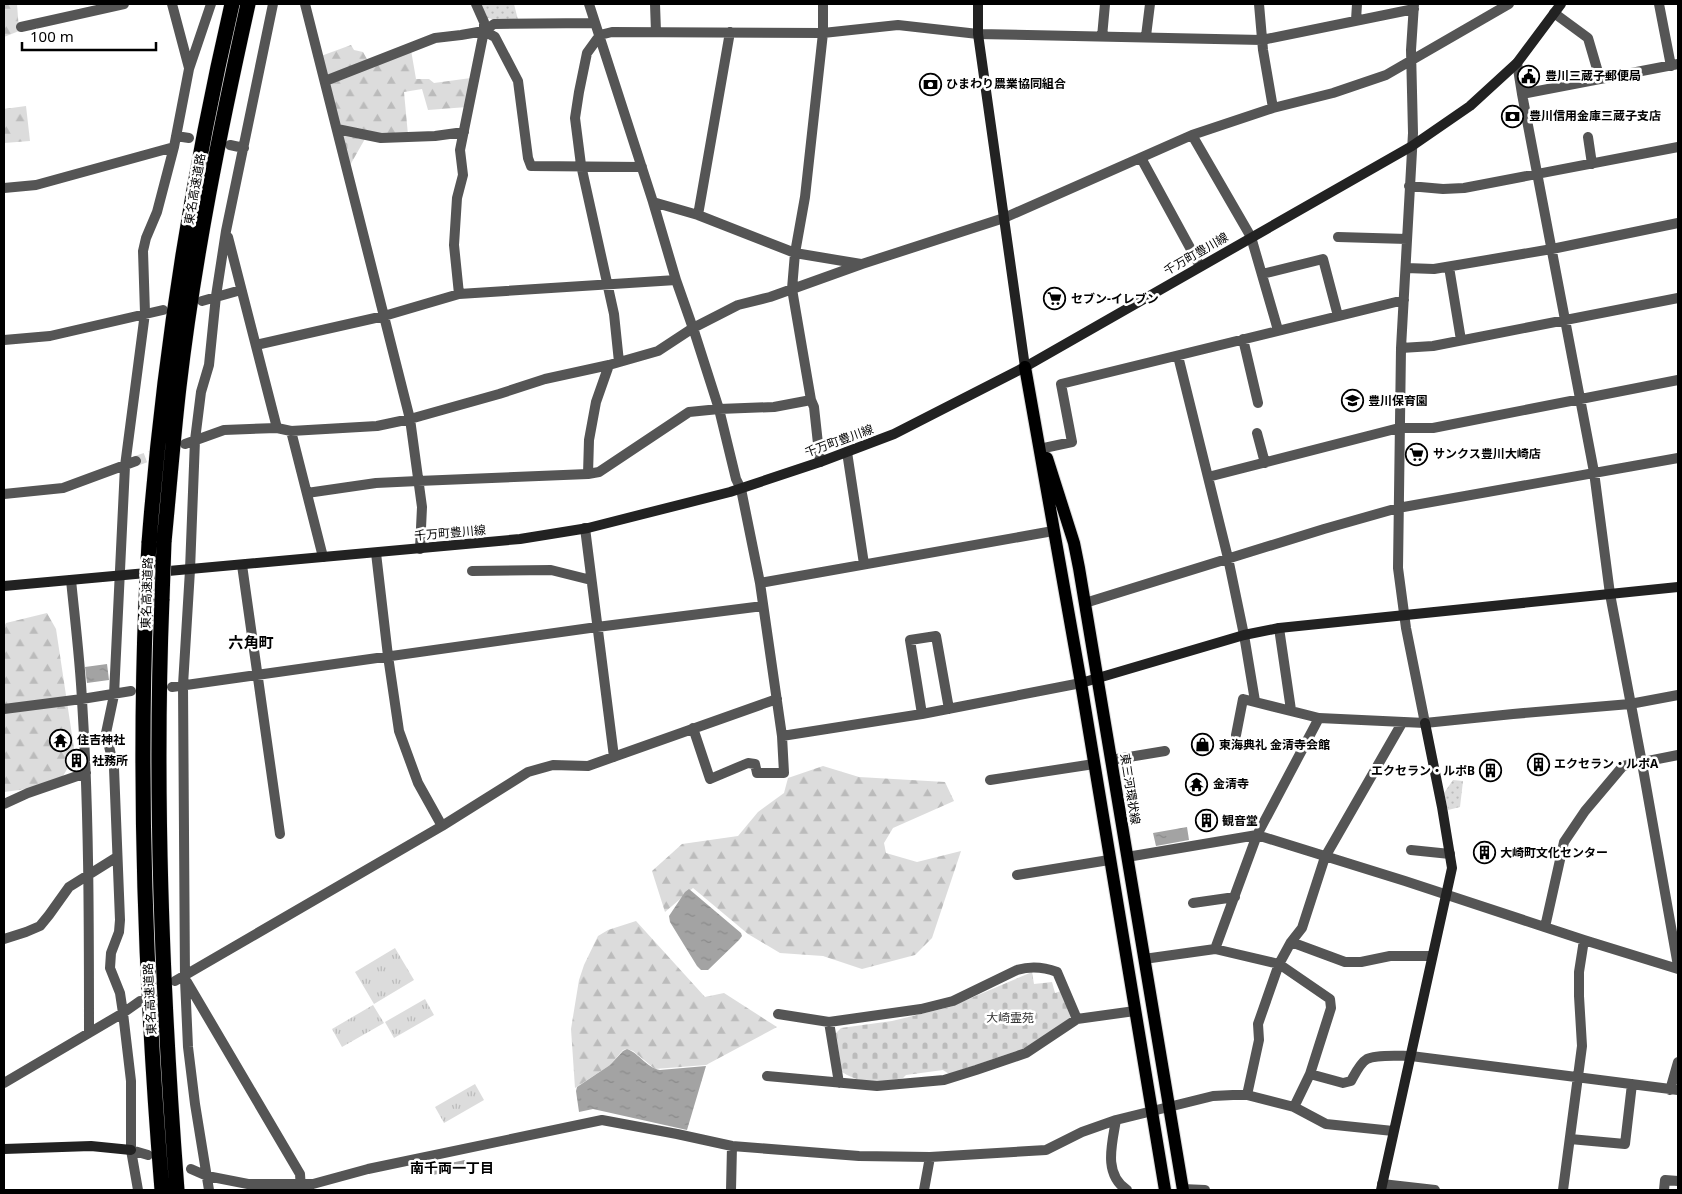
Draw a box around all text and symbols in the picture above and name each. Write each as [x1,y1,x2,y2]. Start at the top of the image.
scale bar [22,20,156,52]
text: 100 m [30,26,74,46]
public building icon: 豊川三蔵子郵便局 [1517,64,1541,88]
place label: 豊川三蔵子郵便局 [1545,67,1641,84]
bank icon: ひまわり農業協同組合 [918,72,942,96]
place label: ひまわり農業協同組合 [946,75,1066,92]
bank icon: 豊川信用金庫三蔵子支店 [1501,104,1525,128]
place label: 豊川信用金庫三蔵子支店 [1529,107,1661,124]
street label: 東名高速道路 [180,152,209,226]
street label: 千万町豊川線 [1160,228,1231,279]
supermarket icon: セブン-イレブン [1043,287,1067,311]
place label: セブン-イレブン [1071,290,1159,307]
school or university icon: 豊川保育園 [1340,389,1364,413]
place label: 豊川保育園 [1368,392,1428,409]
street label: 千万町豊川線 [802,420,876,461]
supermarket icon: サンクス豊川大崎店 [1405,442,1429,466]
place label: サンクス豊川大崎店 [1433,445,1541,462]
street label: 千万町豊川線 [413,521,487,544]
street label: 東名高速道路 [137,557,156,629]
district label: 六角町 [228,632,274,652]
temple icon: 住吉神社 [49,728,73,752]
place label: 住吉神社 [77,731,125,748]
shop icon: 東海典礼 金清寺会館 [1191,733,1215,757]
place label: 東海典礼 金清寺会館 [1219,736,1330,753]
building icon: 社務所 [64,749,88,773]
place label: 社務所 [92,752,128,769]
street label: 東三河環状線 [1116,752,1145,826]
building icon: エクセラン・ルポA [1526,752,1550,776]
place label: エクセラン・ルポA [1554,755,1659,772]
building icon: エクセラン・ルポB [1479,759,1503,783]
place label: エクセラン・ルポB [1371,762,1475,779]
temple icon: 金清寺 [1185,772,1209,796]
place label: 金清寺 [1213,775,1249,792]
building icon: 観音堂 [1194,809,1218,833]
place label: 観音堂 [1222,812,1258,829]
building icon: 大崎町文化センター [1472,841,1496,865]
place label: 大崎町文化センター [1500,844,1608,861]
street label: 東名高速道路 [139,963,160,1035]
park label: 大崎霊苑 [986,1009,1034,1026]
district label: 南千両一丁目 [410,1158,494,1177]

